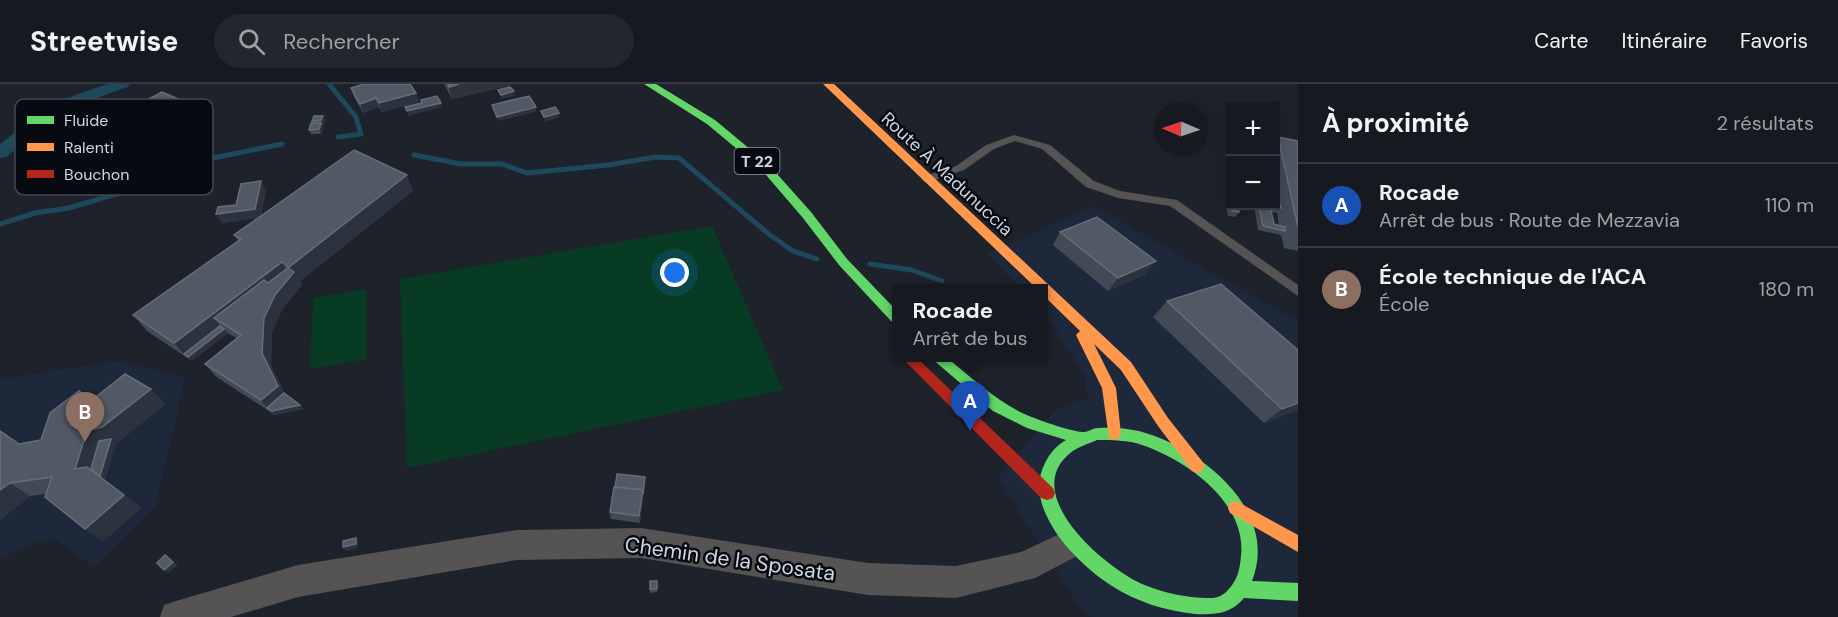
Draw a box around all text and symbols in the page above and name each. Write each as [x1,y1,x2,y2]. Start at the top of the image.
search box [214,14,634,68]
text: Streetwise [30,23,178,60]
icon: search [235,25,268,58]
text: Rechercher [283,27,400,56]
text: Carte [1534,27,1588,55]
text: Itinéraire [1621,27,1707,55]
text: Favoris [1740,27,1808,55]
legend [15,99,213,195]
north arrow [1154,102,1208,156]
map controls [1226,102,1280,210]
button: + [1226,102,1280,156]
text: À proximité [1322,106,1469,140]
street label: Route À Madunuccia [876,107,1018,241]
text: Fluide [64,110,108,131]
text: 2 résultats [1717,110,1814,136]
text: Ralenti [64,137,114,158]
road number: T 22 [734,148,780,174]
button: − [1226,156,1280,210]
text: Bouchon [64,164,129,185]
text: Rocade [1379,178,1460,207]
text: A [1334,192,1349,218]
text: 110 m [1765,192,1814,218]
text: Arrêt de bus · Route de Mezzavia [1379,207,1680,233]
your location [660,258,689,287]
text: École technique de l'ACA [1379,262,1646,291]
text: B [1335,276,1348,302]
text: 180 m [1759,276,1814,302]
popup [892,284,1048,362]
text: École [1379,291,1429,317]
text: Rocade [912,296,993,325]
text: Arrêt de bus [912,325,1028,351]
pin: A [950,382,990,431]
pin: B [66,392,104,442]
street label: Chemin de la Sposata [623,530,837,588]

